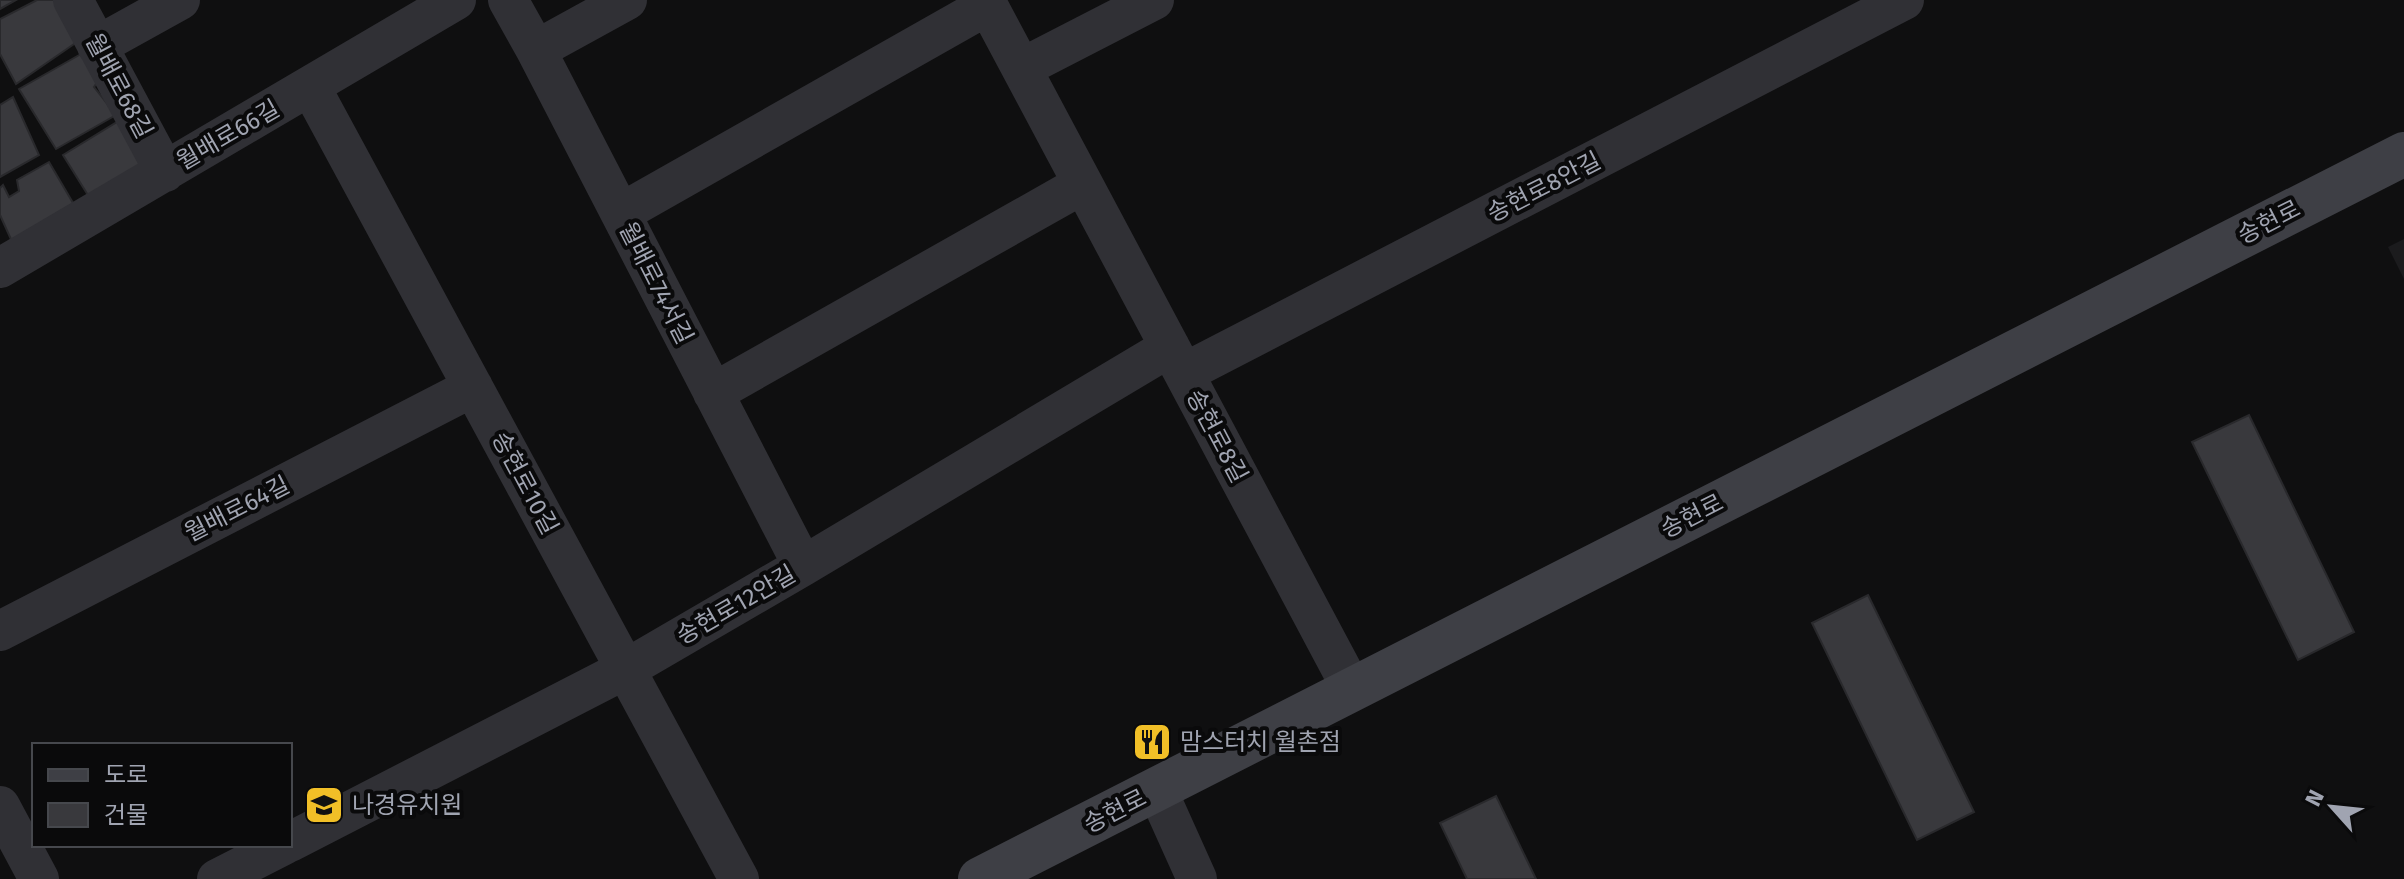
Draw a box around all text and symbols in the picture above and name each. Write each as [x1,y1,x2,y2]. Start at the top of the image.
street label: 월배로68길 [80,29,158,143]
street label: 월배로66길 [172,94,284,176]
street label: 송현로8안길 [1483,146,1605,228]
street label: 송현로 [2233,194,2305,250]
street label: 월배로74서길 [613,217,699,349]
street label: 송현로8길 [1181,385,1253,487]
street label: 송현로10길 [486,427,564,539]
street label: 월배로64길 [180,471,294,547]
street label: 송현로 [1656,488,1728,544]
street label: 송현로12안길 [672,560,800,650]
restaurant icon: 맘스터치 월촌점 [1131,721,1173,763]
place label: 맘스터치 월촌점 [1180,728,1341,756]
legend [32,743,292,847]
text: 도로 [104,761,148,789]
north arrow [2292,767,2372,847]
street label: 송현로 [1079,783,1151,839]
school or university icon: 나경유치원 [303,784,345,826]
text: N [2299,786,2330,811]
place label: 나경유치원 [352,791,462,819]
text: 건물 [104,801,148,829]

